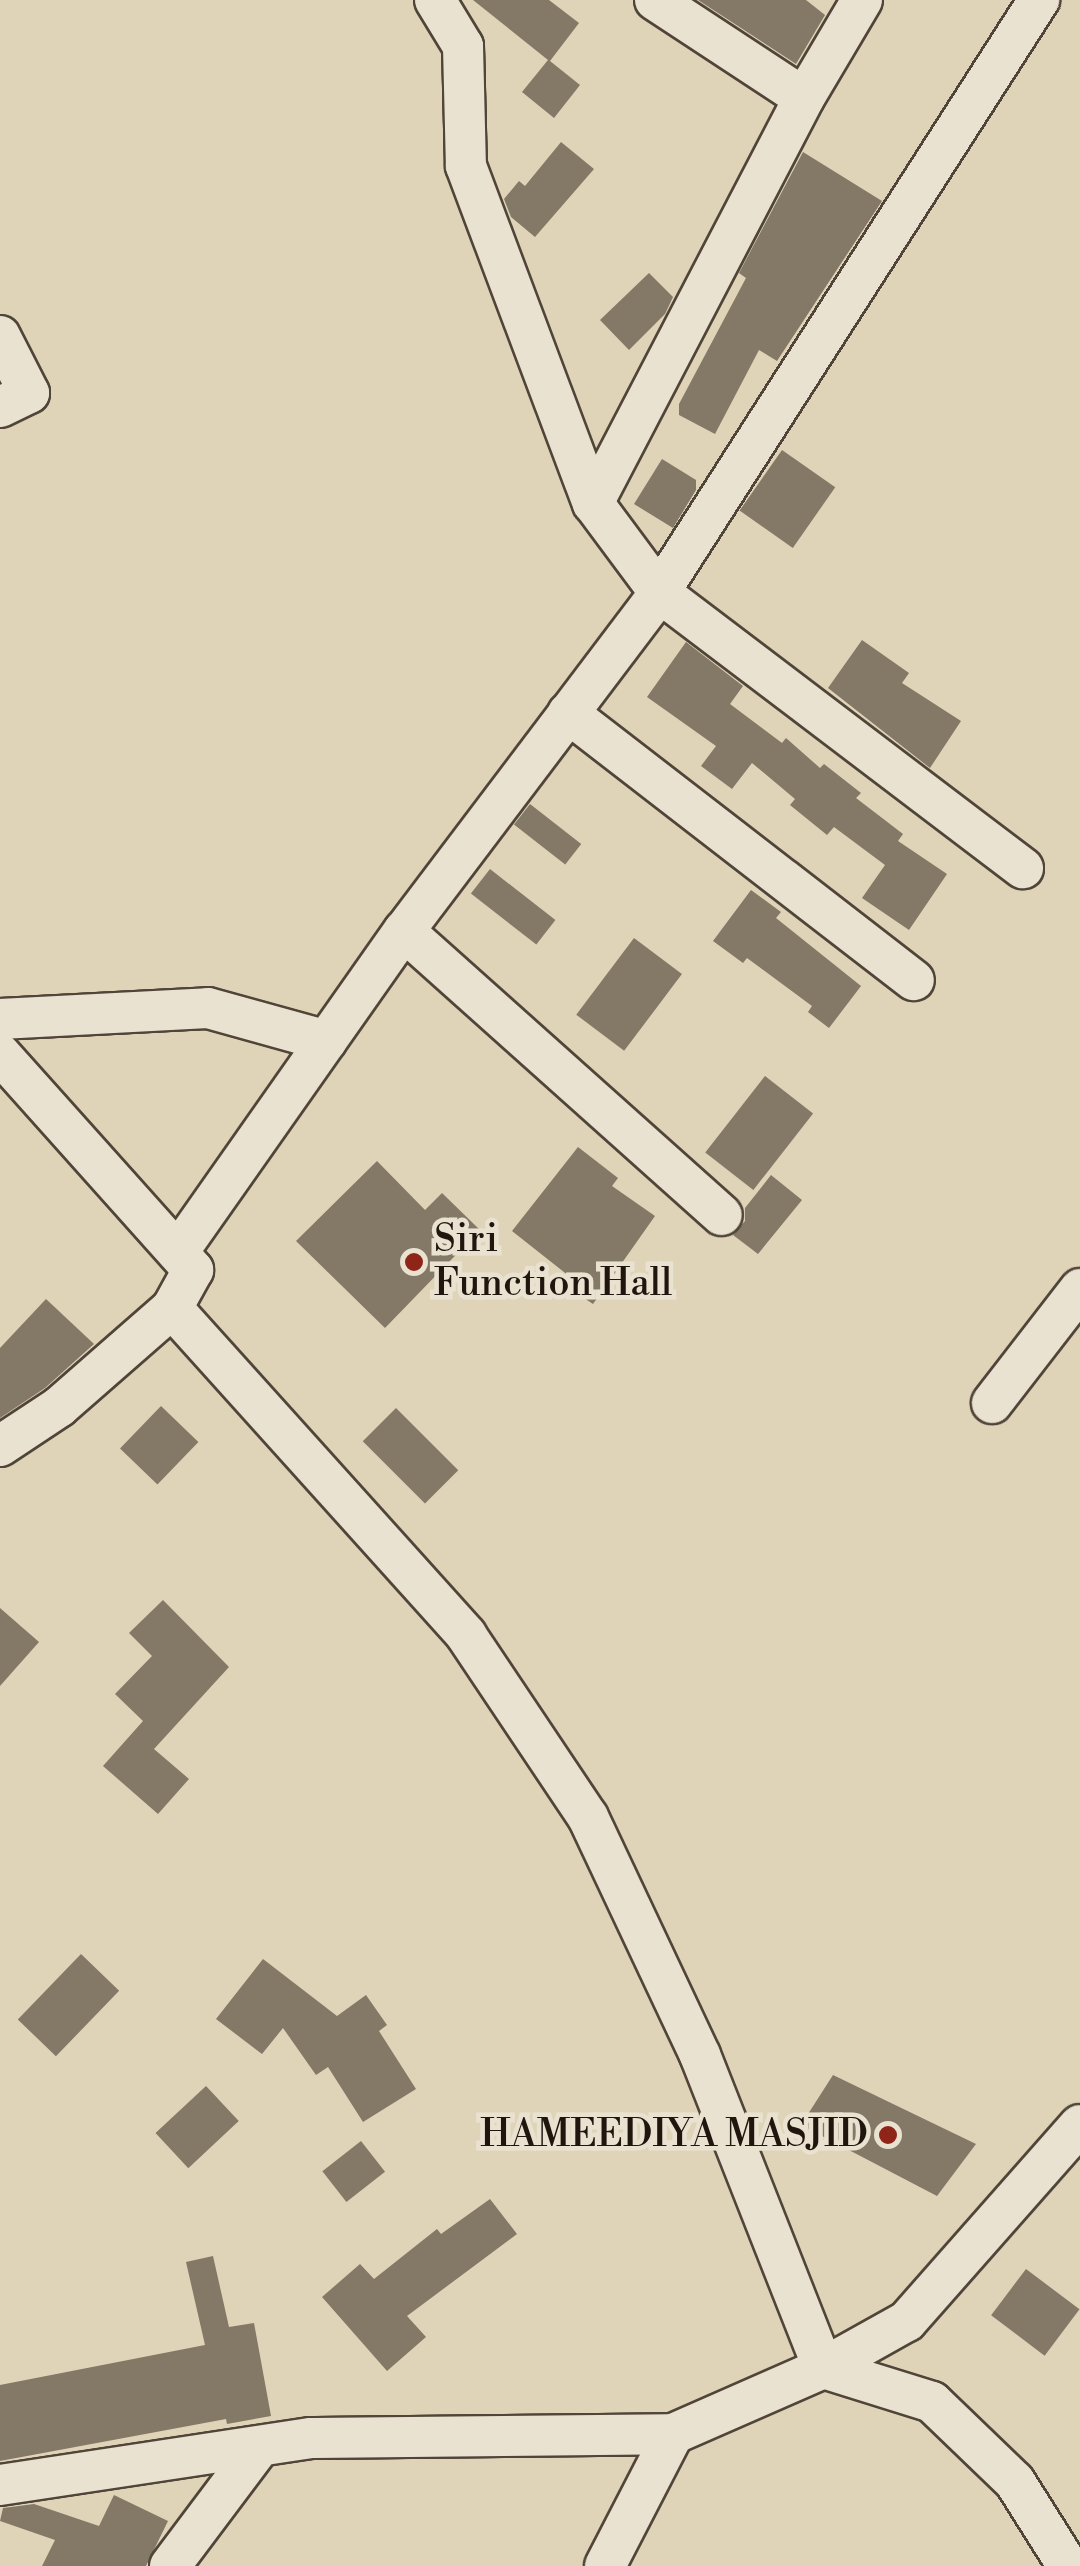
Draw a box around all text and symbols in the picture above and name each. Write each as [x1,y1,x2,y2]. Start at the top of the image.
place label: Siri Function Hall [434,1217,672,1306]
marker: Siri Function Hall [403,1251,425,1273]
place label: HAMEEDIYA MASJID [480,2112,868,2158]
marker: HAMEEDIYA MASJID [877,2124,899,2146]

